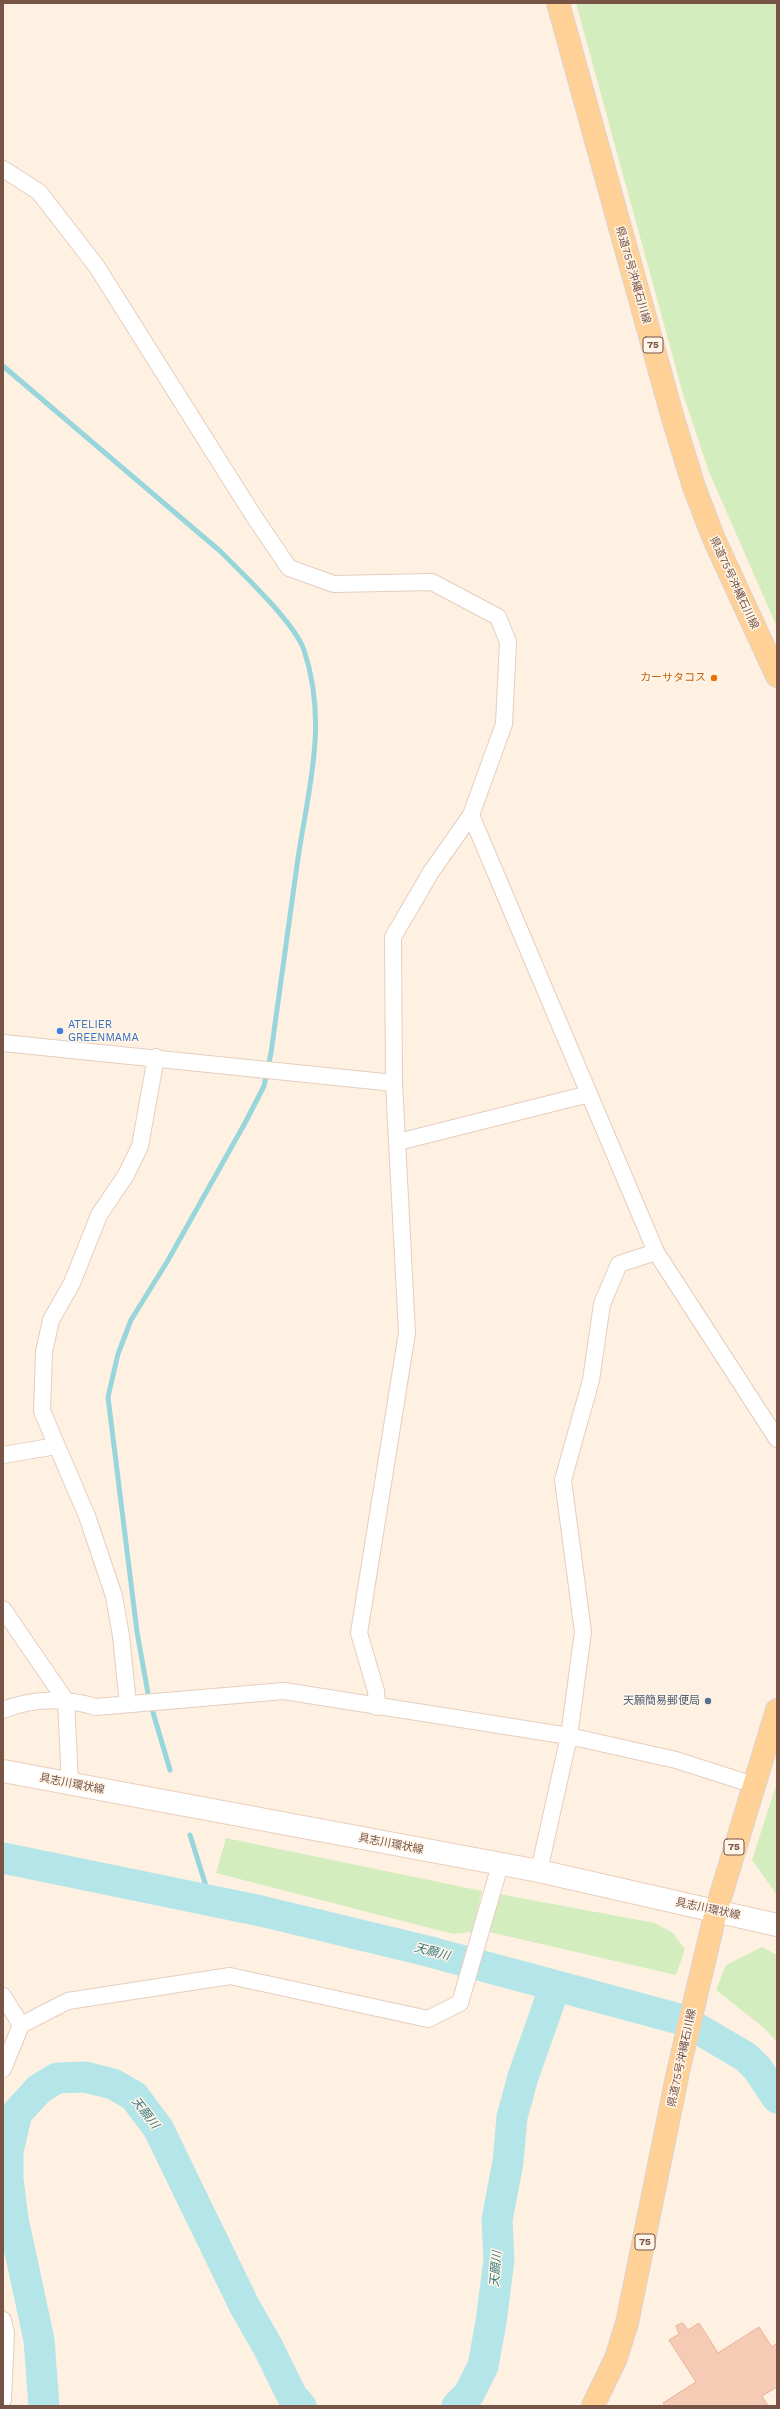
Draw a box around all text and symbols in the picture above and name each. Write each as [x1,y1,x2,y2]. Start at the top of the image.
street label: 県道75号沖縄石川線 [613,225,653,325]
road number: 75 [643,337,663,353]
street label: 県道75号沖縄石川線 [707,535,761,631]
place label: カーサタコス [640,671,706,685]
marker: カーサタコス [709,673,719,683]
place label: ATELIER GREENMAMA [68,1018,139,1044]
marker: ATELIER GREENMAMA [55,1026,65,1036]
place label: 天願簡易郵便局 [623,1694,700,1708]
marker: 天願簡易郵便局 [703,1696,713,1706]
street label: 具志川環状線 [38,1771,106,1797]
street label: 具志川環状線 [357,1831,425,1857]
road number: 75 [724,1839,744,1855]
street label: 具志川環状線 [674,1896,742,1922]
water label: 天願川 [413,1940,451,1964]
street label: 県道75号沖縄石川線 [665,2007,699,2109]
water label: 天願川 [128,2094,162,2132]
road number: 75 [635,2234,655,2250]
water label: 天願川 [487,2250,505,2288]

